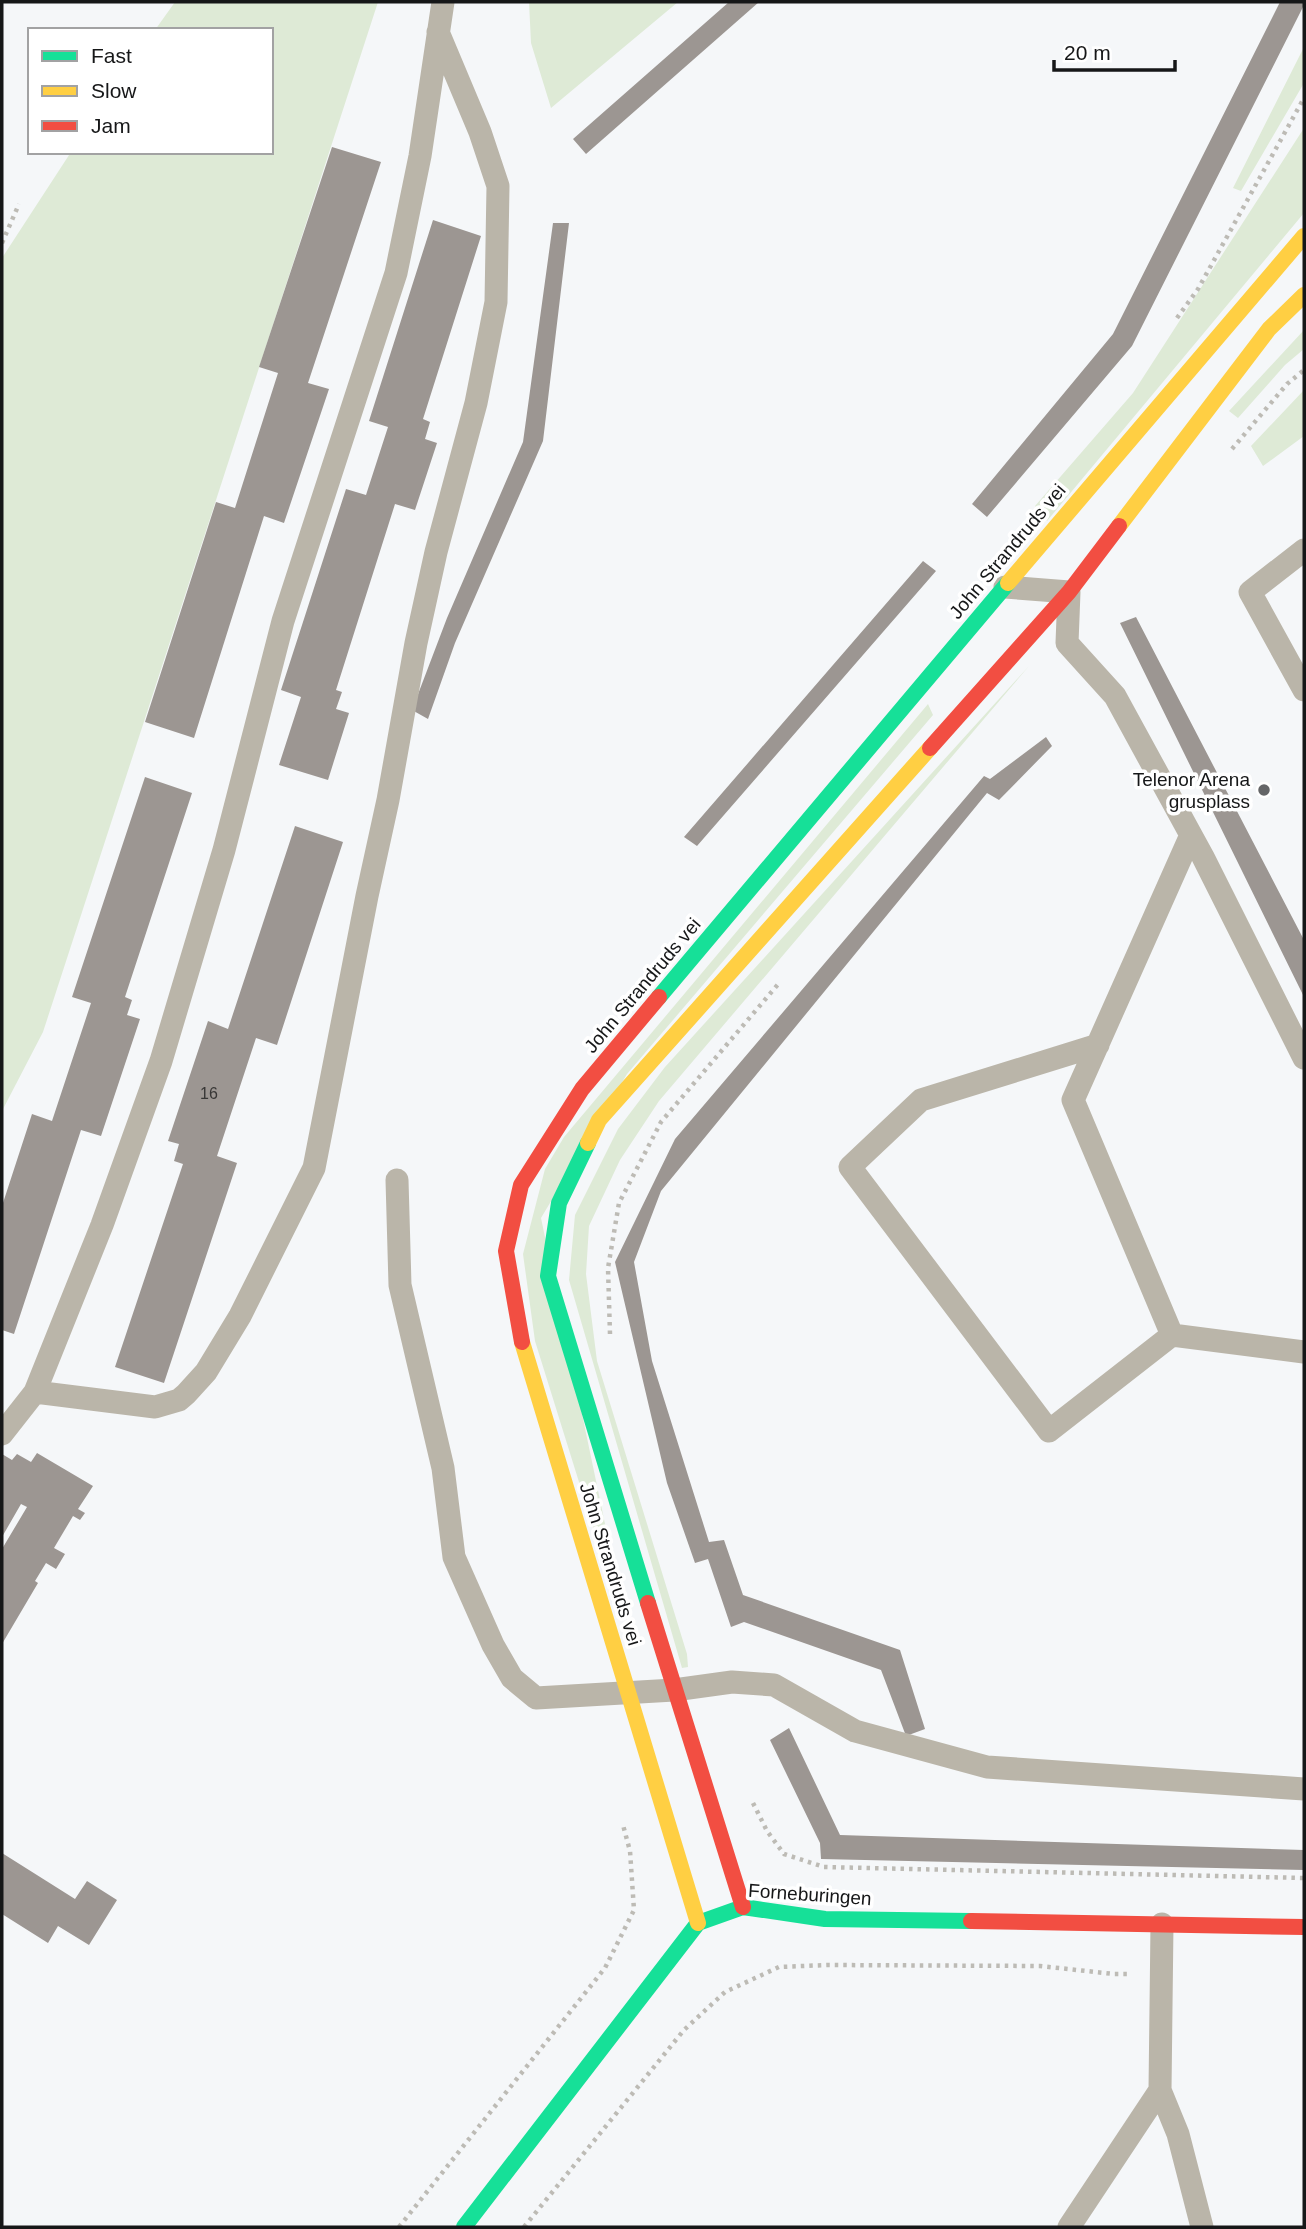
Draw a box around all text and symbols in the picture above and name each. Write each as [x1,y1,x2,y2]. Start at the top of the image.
legend [28,28,273,154]
scale bar [1054,28,1175,72]
text: 20 m [1064,41,1111,64]
text: Fast [91,44,132,67]
text: Slow [91,79,137,102]
text: Jam [91,114,131,137]
street label: John Strandruds vei [945,480,1070,623]
place label: Telenor Arena grusplass [1133,769,1250,812]
marker: Telenor Arena grusplass [1256,782,1272,798]
street label: John Strandruds vei [580,914,705,1057]
house number: 16 [200,1085,218,1102]
street label: John Strandruds vei [576,1480,645,1648]
street label: Forneburingen [748,1880,872,1909]

